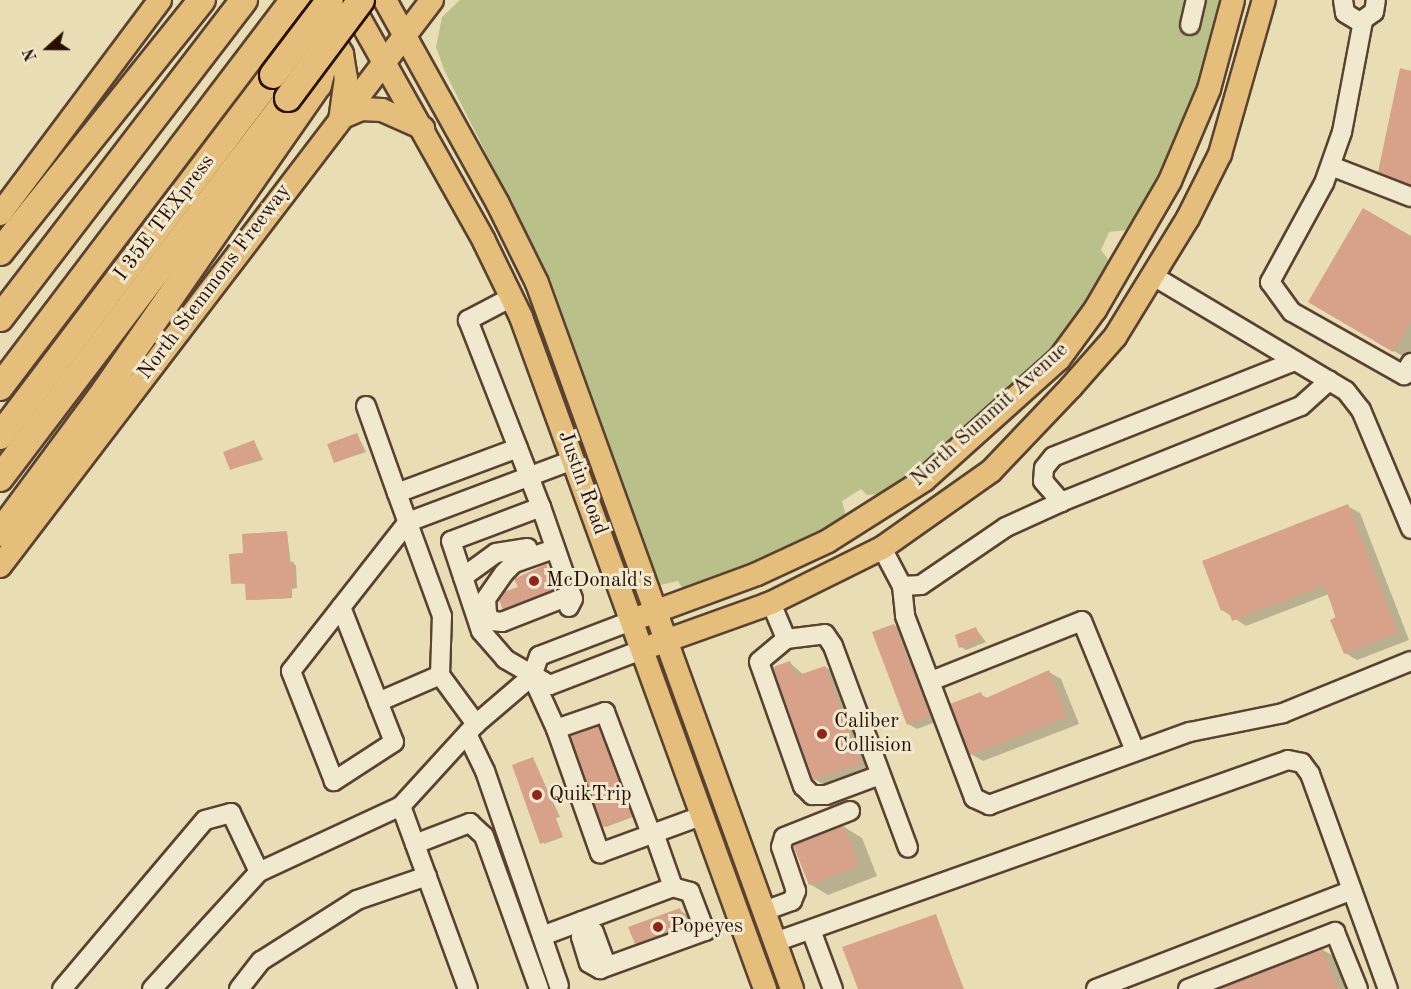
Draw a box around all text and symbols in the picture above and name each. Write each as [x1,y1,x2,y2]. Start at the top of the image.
north arrow [18,18,78,78]
text: N [22,46,41,63]
street label: I 35E TEXpress [109,150,221,286]
street label: North Stemmons Freeway [133,179,297,385]
street label: North Summit Avenue [906,338,1074,492]
street label: Justin Road [552,428,612,538]
place label: McDonald's [546,568,652,594]
marker: McDonald's [527,574,541,588]
place label: Caliber Collision [834,709,912,759]
marker: Caliber Collision [815,727,829,741]
place label: QuikTrip [549,782,632,808]
marker: QuikTrip [530,788,544,802]
place label: Popeyes [670,914,743,940]
marker: Popeyes [651,920,665,934]

